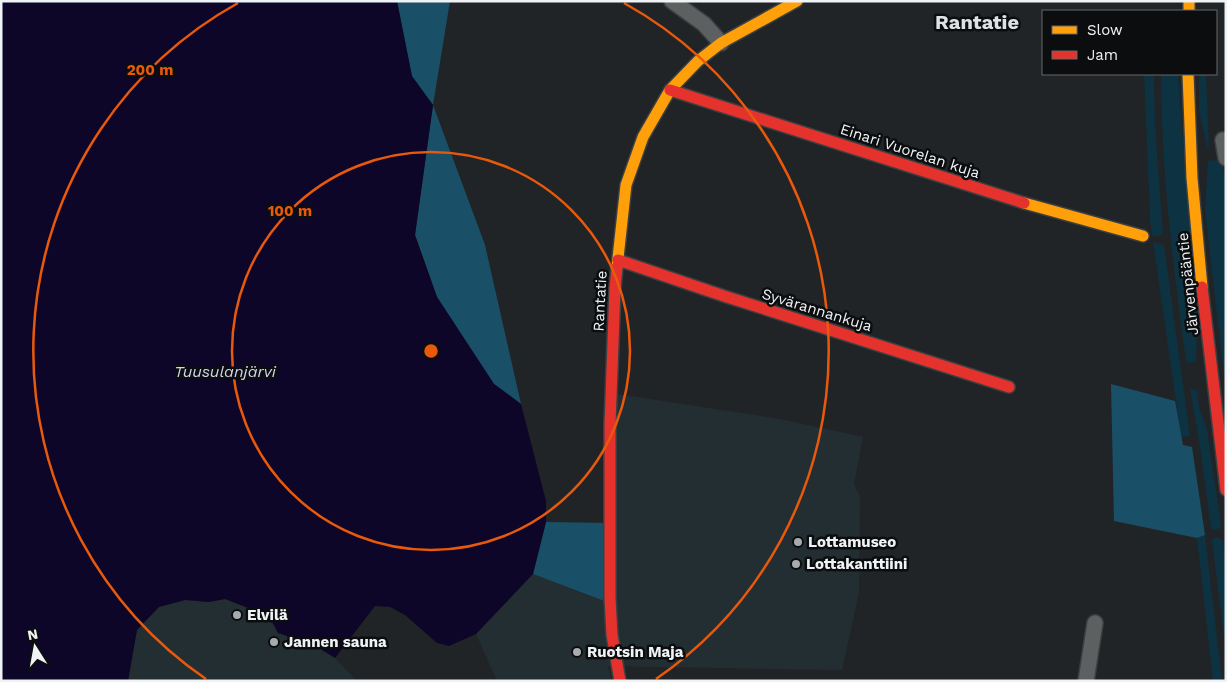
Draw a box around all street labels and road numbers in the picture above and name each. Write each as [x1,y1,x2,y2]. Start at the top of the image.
street label: Einari Vuorelan kuja [838,120,983,182]
street label: Järvenpääntie [1174,232,1202,336]
street label: Rantatie [589,270,611,332]
street label: Syvärannankuja [760,285,875,335]

